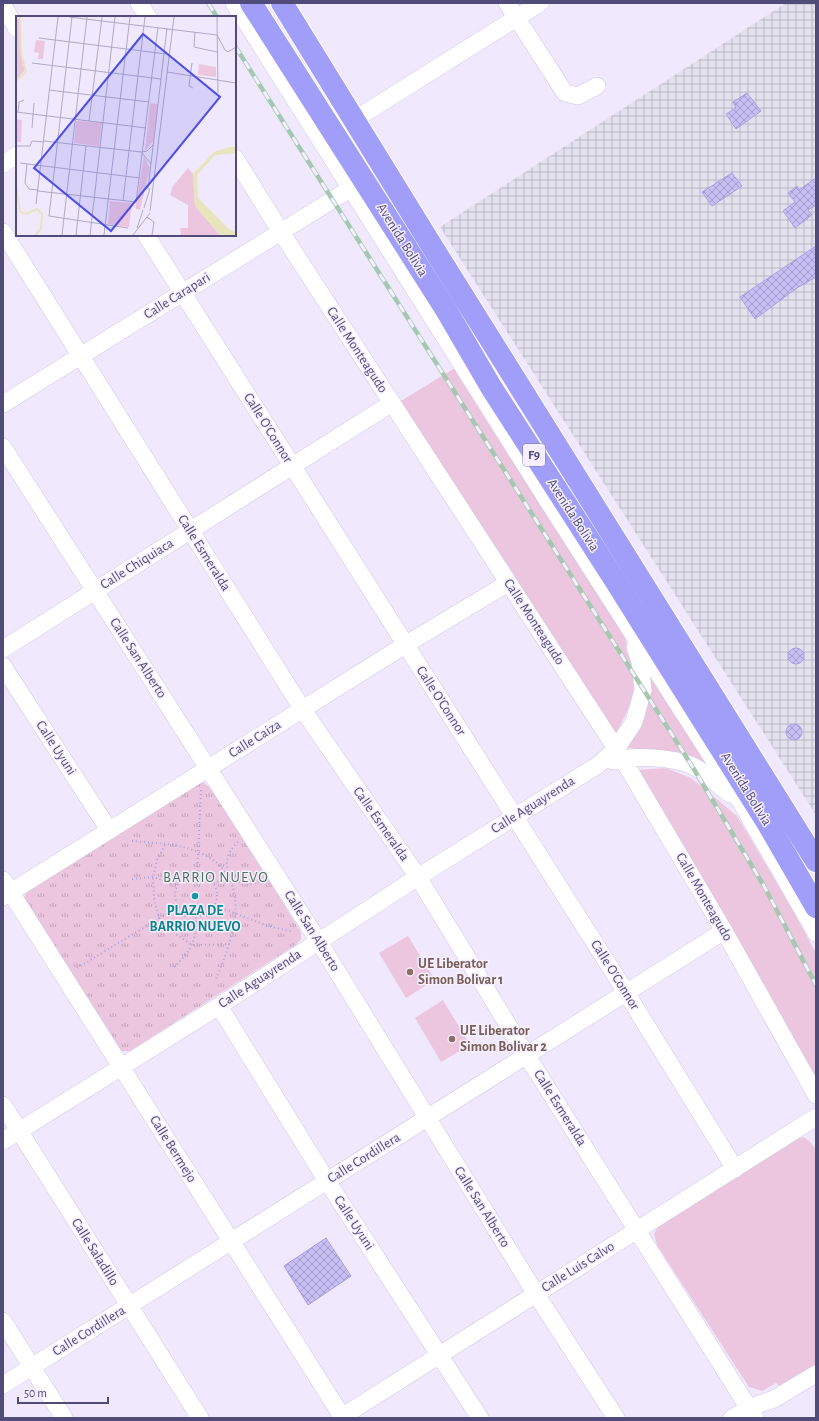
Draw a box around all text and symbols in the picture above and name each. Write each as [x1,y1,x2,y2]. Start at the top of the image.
inset map [16,16,236,236]
street label: Avenida Bolivia [374,201,430,280]
street label: Calle Carapari [141,270,213,322]
street label: Calle Monteagudo [324,304,390,396]
street label: Calle O'Connor [241,391,295,466]
road number: F9 [523,444,545,466]
street label: Avenida Bolivia [544,476,602,554]
street label: Calle Esmeralda [175,512,233,594]
street label: Calle Chiquiaca [98,536,176,592]
street label: Calle Monteagudo [501,576,567,668]
street label: Calle San Alberto [107,615,169,701]
street label: Calle O'Connor [413,664,469,739]
street label: Calle Caiza [226,717,284,761]
street label: Calle Uyuni [33,718,79,778]
street label: Avenida Bolivia [718,750,774,829]
street label: Calle Aguayrenda [489,773,578,836]
street label: Calle Esmeralda [350,784,412,864]
street label: Calle Monteagudo [673,850,735,944]
district label: BARRIO NUEVO [163,870,269,885]
street label: Calle San Alberto [282,888,343,974]
marker: PLAZA DE BARRIO NUEVO [190,891,200,901]
place label: PLAZA DE BARRIO NUEVO [150,904,240,934]
street label: Calle O'Connor [588,938,642,1013]
street label: Calle Aguayrenda [216,947,304,1011]
place label: UE Liberator Simon Bolivar 1 [418,957,503,987]
marker: UE Liberator Simon Bolivar 1 [405,967,415,977]
place label: UE Liberator Simon Bolivar 2 [460,1024,547,1054]
marker: UE Liberator Simon Bolivar 2 [447,1034,457,1044]
street label: Calle Esmeralda [531,1067,589,1149]
street label: Calle Bermejo [147,1113,199,1185]
street label: Calle Cordillera [325,1130,403,1186]
street label: Calle San Alberto [452,1164,513,1250]
street label: Calle Uyuni [331,1193,377,1253]
street label: Calle Saladillo [69,1216,121,1288]
street label: Calle Luis Calvo [539,1239,617,1295]
street label: Calle Cordillera [50,1303,128,1359]
scale bar [18,1379,108,1405]
text: 50 m [24,1387,47,1399]

